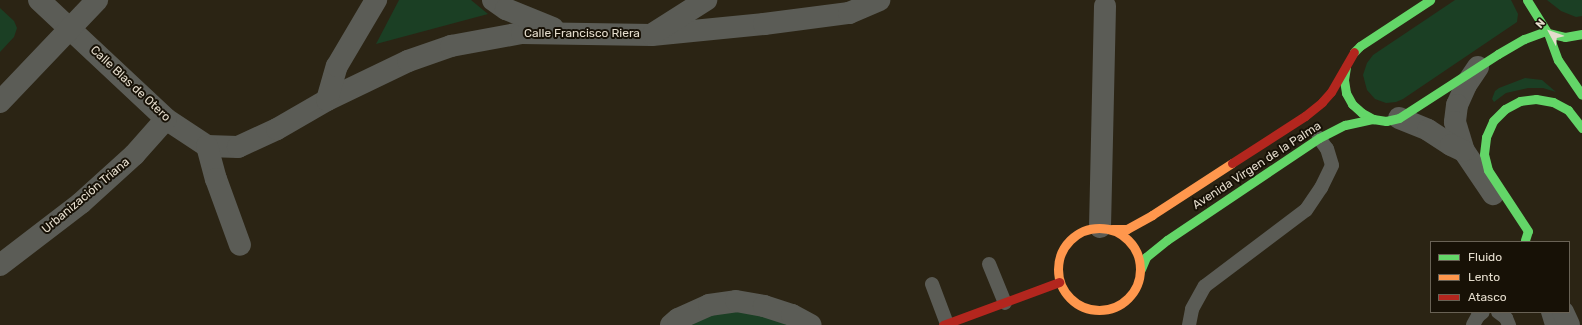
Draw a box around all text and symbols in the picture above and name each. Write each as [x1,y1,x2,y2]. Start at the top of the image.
north arrow [1530,12,1570,52]
text: N [1533,17,1548,31]
street label: Calle Francisco Riera [524,27,640,41]
street label: Calle Blas de Otero [87,43,173,125]
street label: Avenida Virgen de la Palma [1190,119,1324,213]
street label: Urbanización Triana [39,155,133,237]
legend [1430,241,1570,313]
text: Fluido [1468,250,1502,264]
text: Lento [1468,270,1500,284]
text: Atasco [1468,290,1507,304]

